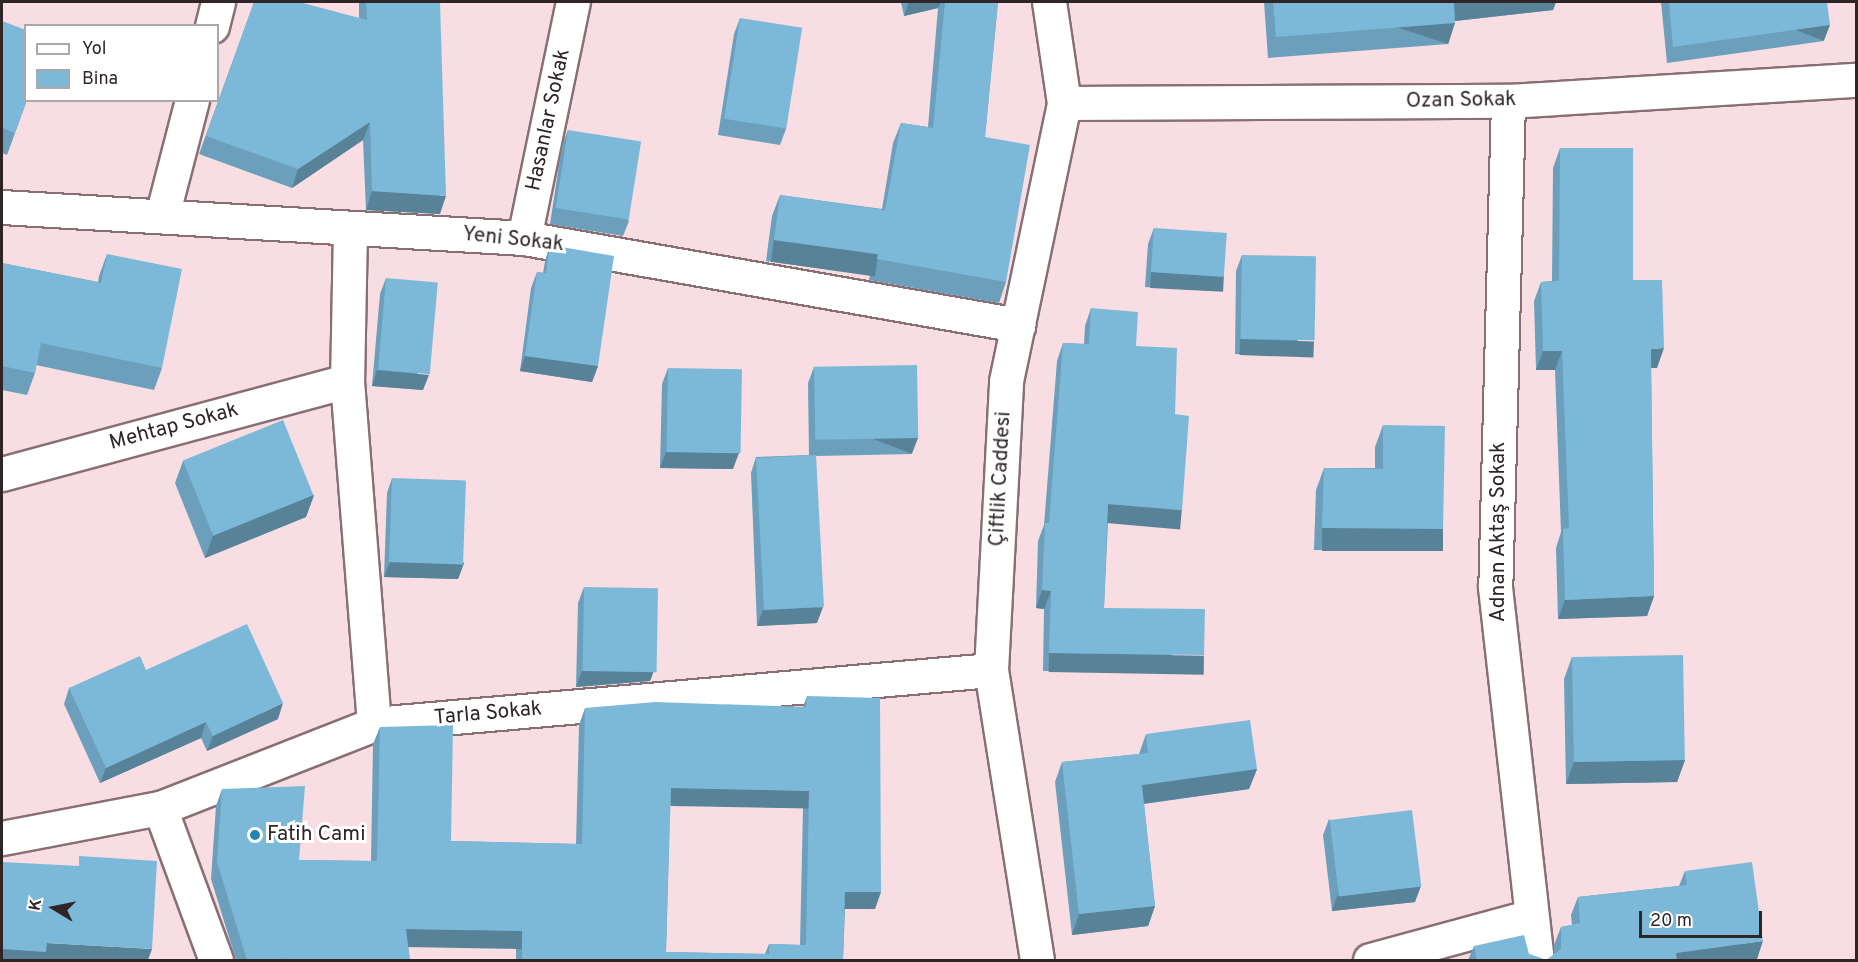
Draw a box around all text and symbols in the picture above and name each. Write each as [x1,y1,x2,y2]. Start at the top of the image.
legend [24,24,219,102]
text: Yol [82,38,107,61]
street label: Hasanlar Sokak [522,47,576,193]
text: Bina [82,68,118,91]
street label: Ozan Sokak [1406,87,1516,115]
street label: Yeni Sokak [461,222,565,258]
street label: Mehtap Sokak [107,398,241,456]
street label: Çiftlik Caddesi [985,411,1017,547]
street label: Adnan Aktaş Sokak [1486,441,1512,623]
street label: Tarla Sokak [433,697,543,731]
place label: Fatih Cami [267,822,365,848]
marker: Fatih Cami [248,828,262,842]
north arrow [24,878,84,938]
text: K [25,898,47,912]
scale bar [1642,899,1765,937]
text: 20 m [1650,910,1692,933]

